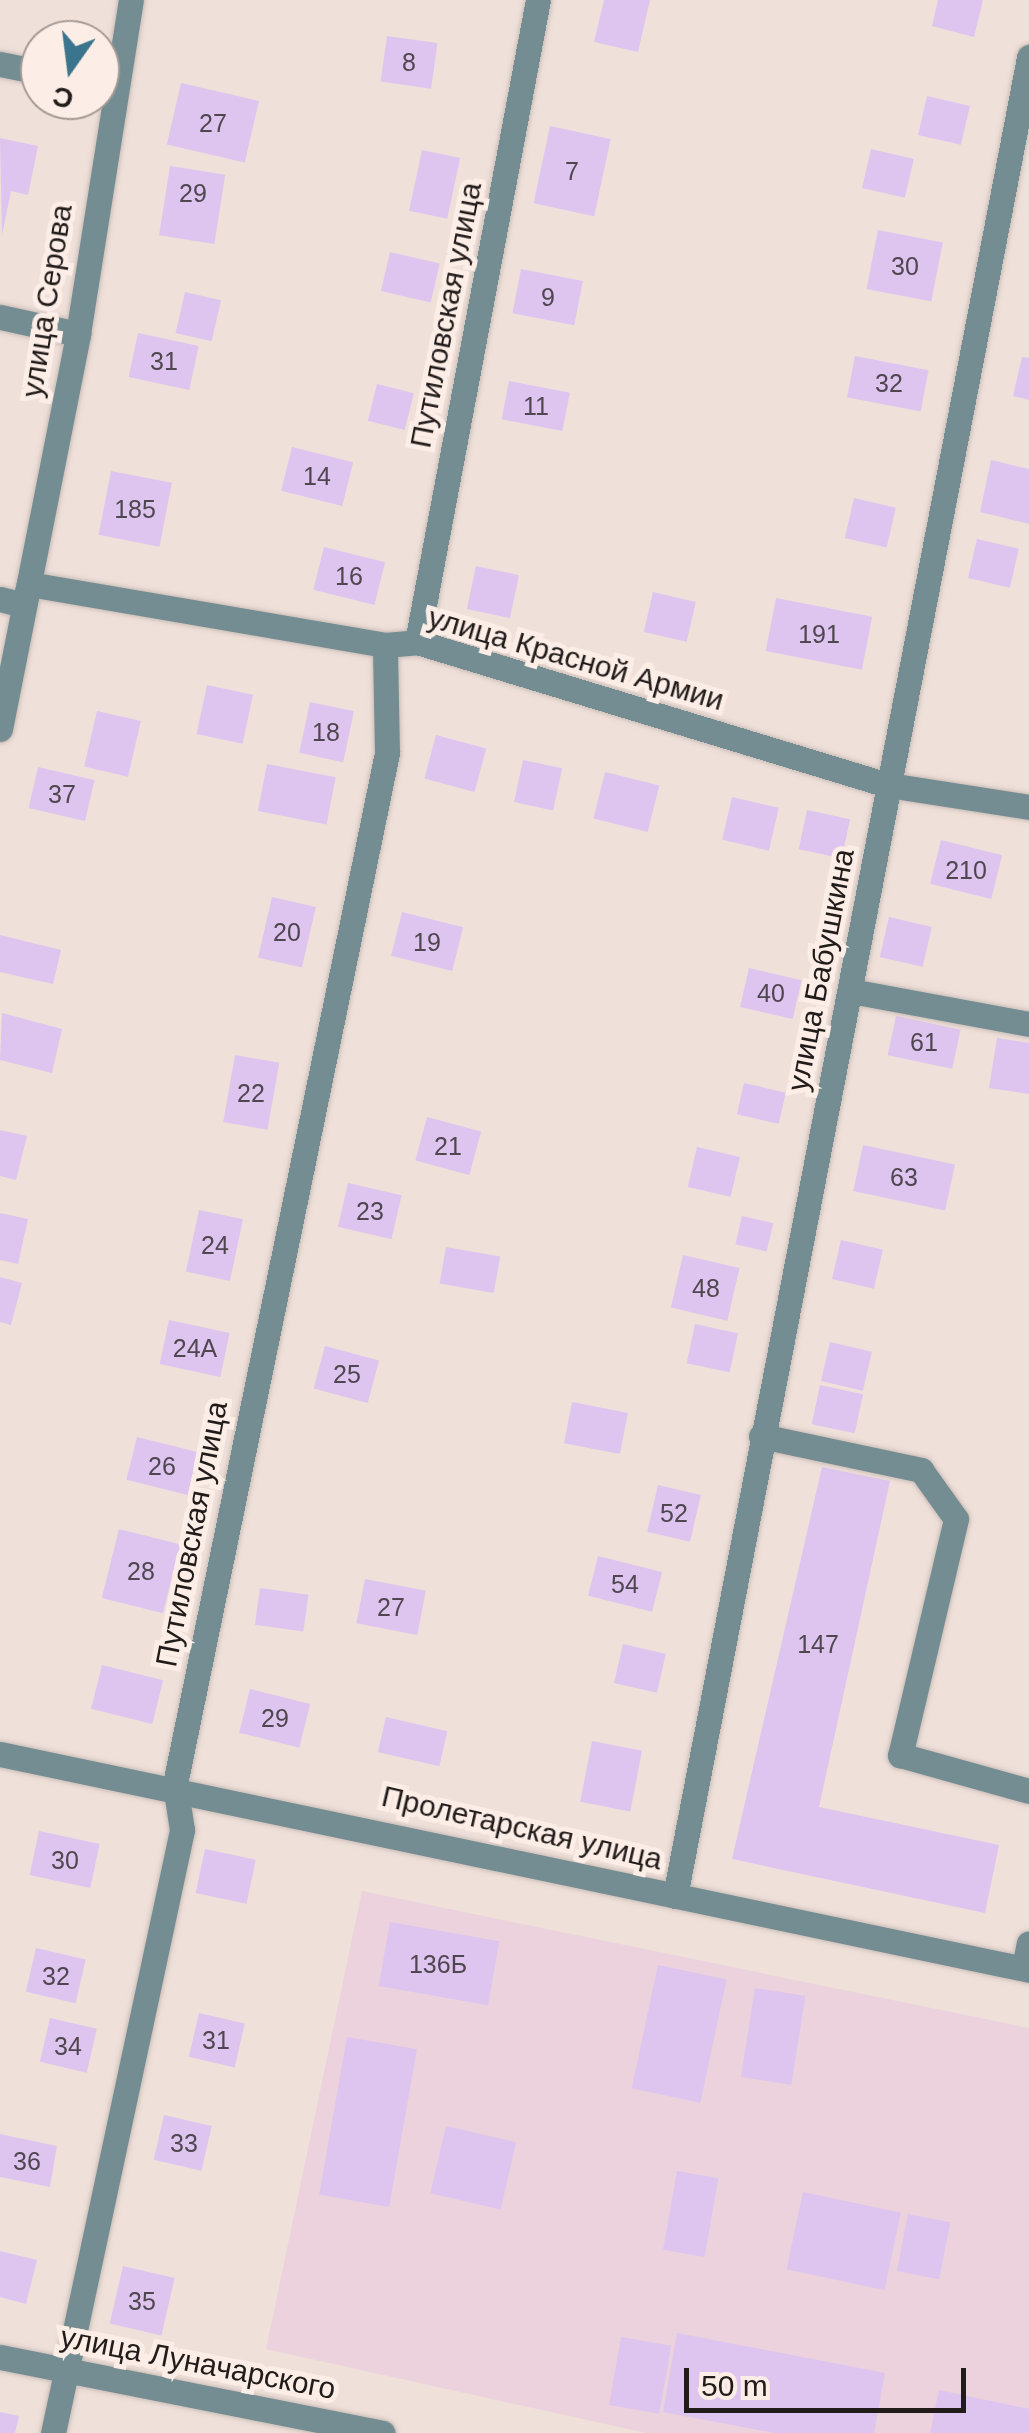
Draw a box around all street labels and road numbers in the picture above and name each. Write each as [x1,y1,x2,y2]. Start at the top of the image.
street label: Путиловская улица [403,179,489,451]
street label: улица Серова [14,202,80,400]
street label: улица Красной Армии [424,600,728,718]
street label: улица Бабушкина [780,846,862,1094]
street label: Путиловская улица [149,1398,235,1670]
street label: Пролетарская улица [378,1778,666,1878]
street label: улица Луначарского [57,2319,339,2407]

